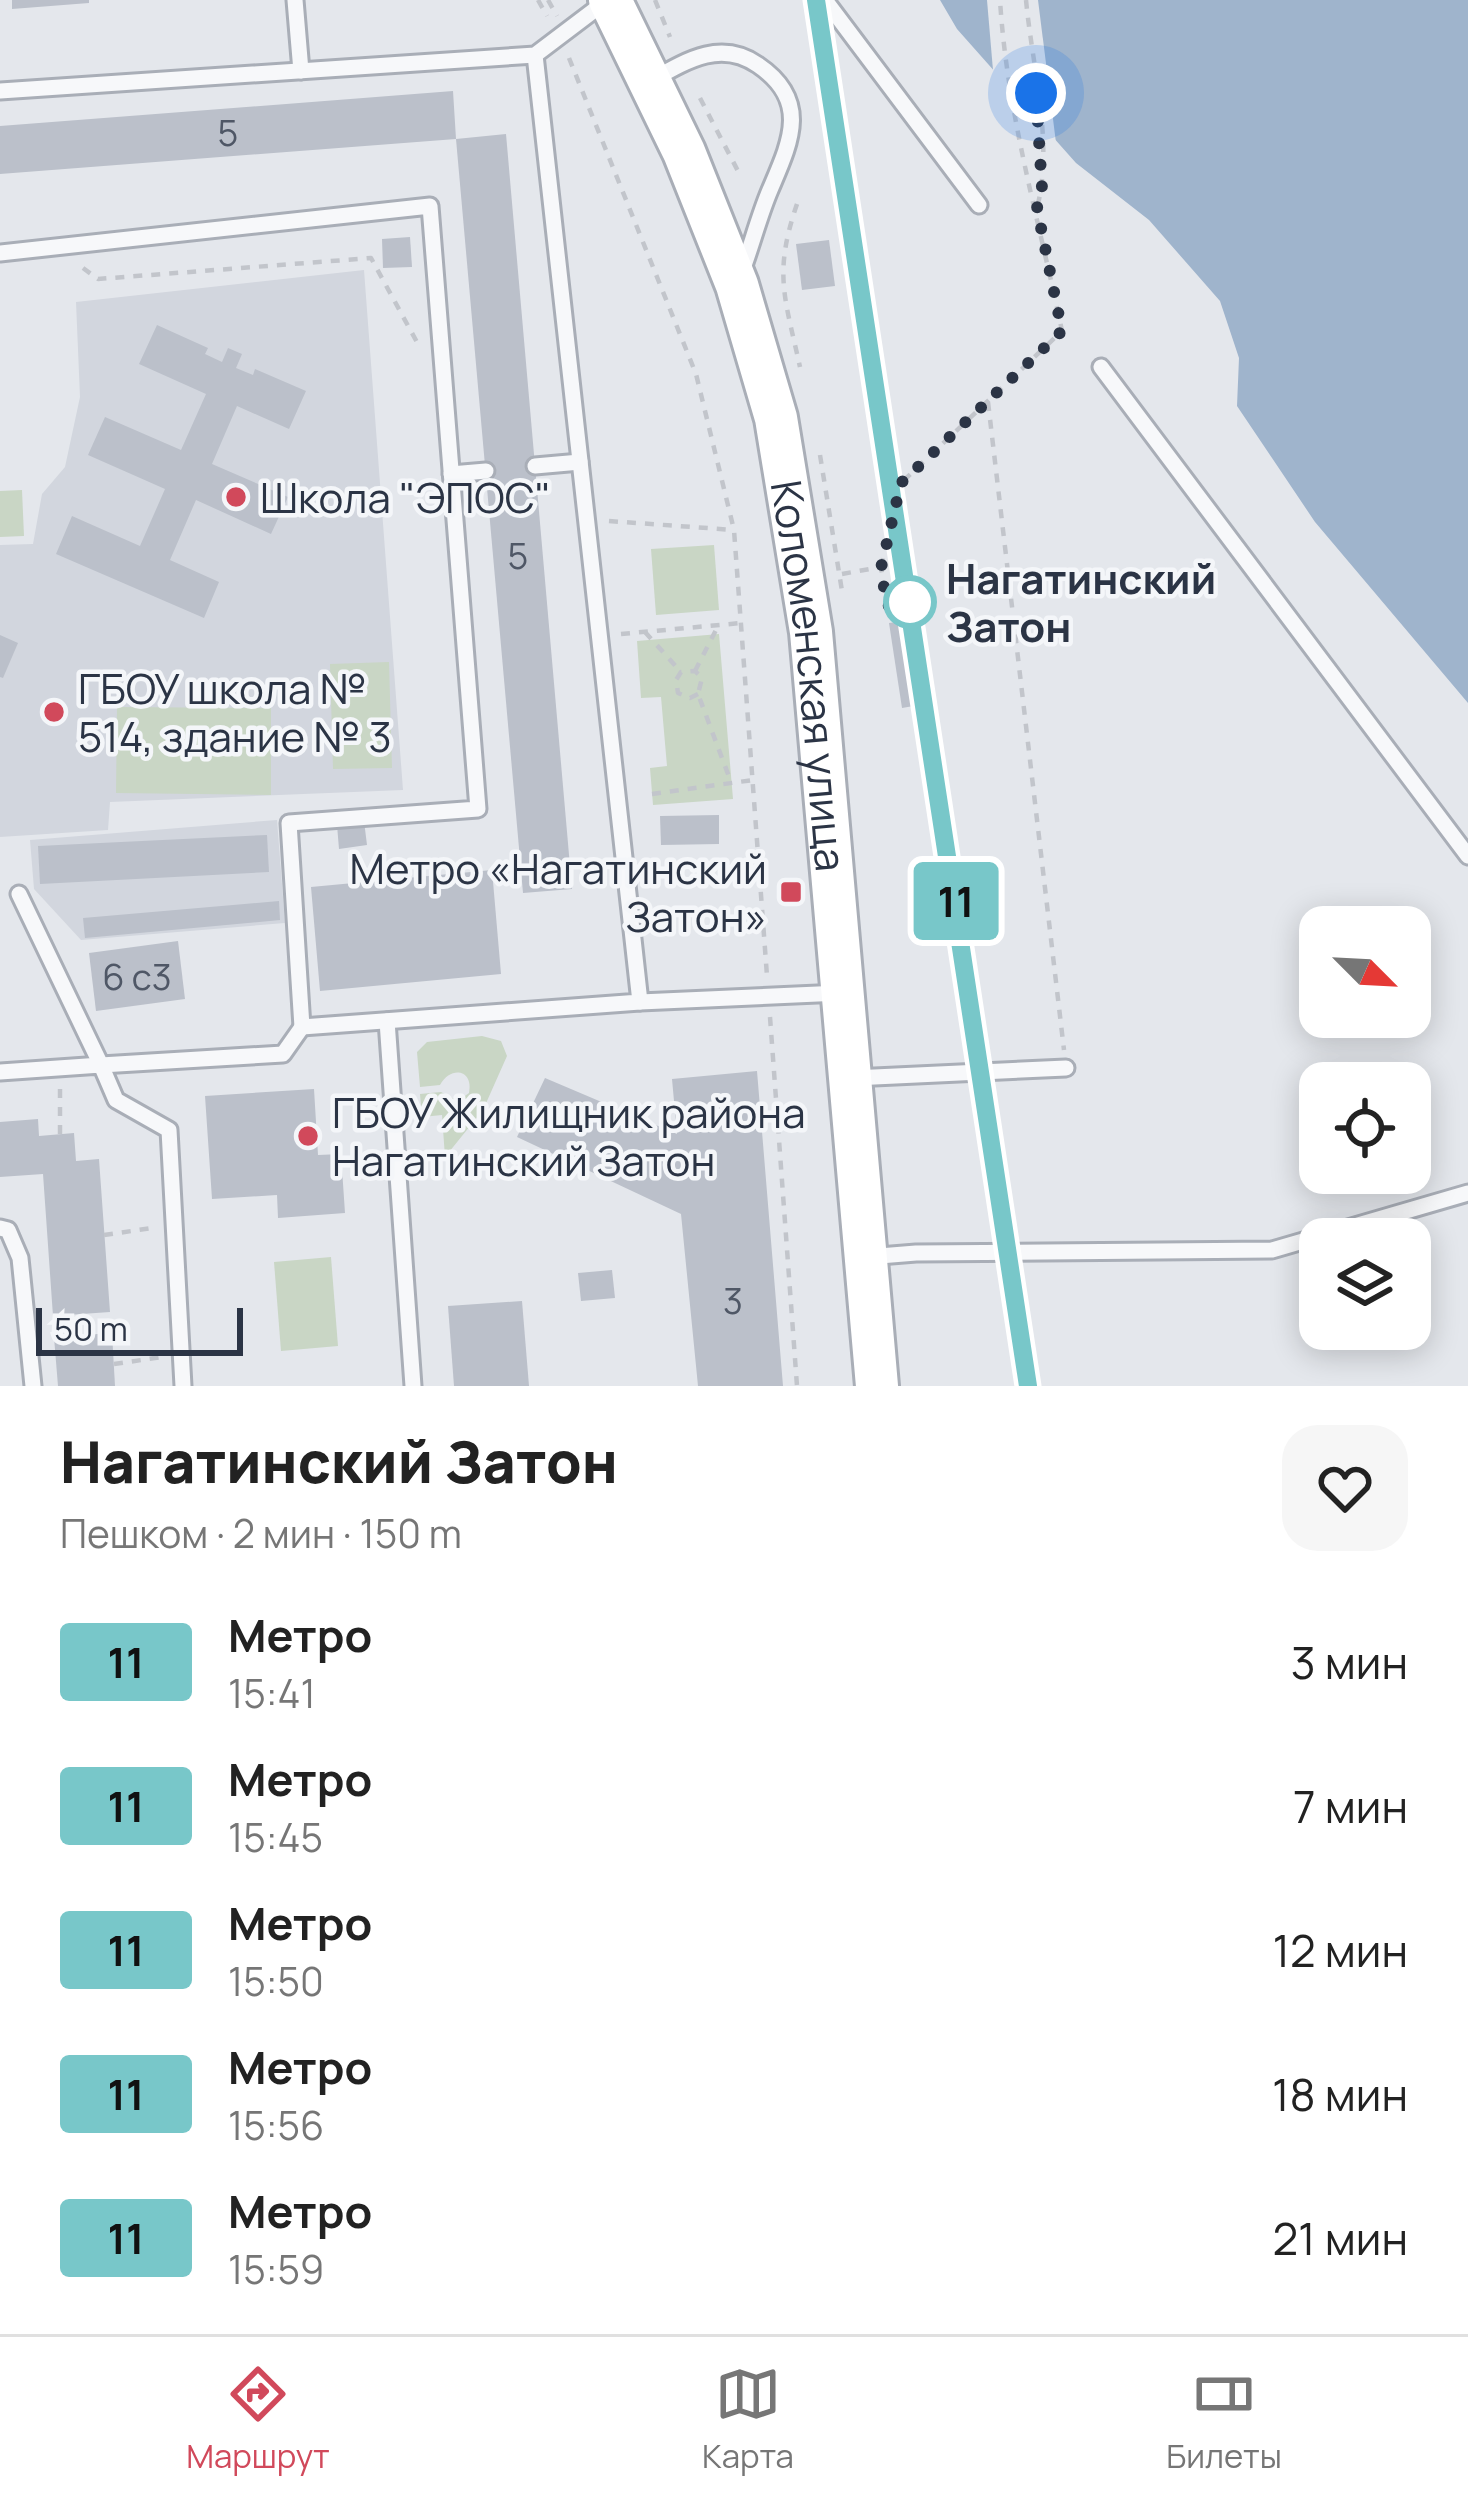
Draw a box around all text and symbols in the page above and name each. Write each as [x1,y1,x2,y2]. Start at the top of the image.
your location [1006,63,1066,123]
house number: 5 [218,108,238,157]
place label: Школа "ЭПОС" [260,468,551,526]
street label: Коломенская улица [758,476,861,874]
marker: Школа "ЭПОС" [223,484,249,510]
house number: 5 [508,531,528,580]
place label: Нагатинский Затон [946,549,1216,655]
marker: Нагатинский Затон [885,577,935,627]
place label: ГБОУ школа № 514, здание № 3 [78,659,392,765]
marker: ГБОУ школа № 514, здание № 3 [41,699,67,725]
place label: Метро «Нагатинский Затон» [350,839,767,945]
line badge: 11 [902,862,1010,940]
text: 11 [938,872,974,930]
marker: Метро «Нагатинский Затон» [778,879,804,905]
north arrow [1299,906,1431,1038]
map controls [1299,906,1431,1350]
house number: 6 с3 [102,952,172,1001]
button: locate [1299,1062,1431,1194]
place label: ГБОУ Жилищник района Нагатинский Затон [332,1083,806,1189]
marker: ГБОУ Жилищник района Нагатинский Затон [295,1123,321,1149]
button: layers [1299,1218,1431,1350]
house number: 3 [723,1276,743,1325]
scale bar [36,1302,243,1355]
text: 50 m [54,1306,128,1351]
text: Нагатинский Затон [60,1422,618,1500]
button: heart [1282,1425,1408,1551]
text: Пешком · 2 мин · 150 m [60,1506,462,1560]
text: Метро [228,1604,372,1666]
text: 3 мин [1291,1631,1408,1693]
text: 11 [108,1633,144,1691]
text: 15:41 [228,1666,316,1720]
text: Метро [228,1748,372,1810]
text: 7 мин [1293,1775,1408,1837]
text: 11 [108,1777,144,1835]
text: 15:45 [228,1810,323,1864]
text: Метро [228,1892,372,1954]
text: 12 мин [1272,1919,1408,1981]
text: 11 [108,1921,144,1979]
text: 15:50 [228,1954,324,2008]
text: Метро [228,2036,372,2098]
text: 18 мин [1272,2063,1408,2125]
text: 11 [108,2065,144,2123]
text: 15:56 [228,2098,324,2152]
text: Метро [228,2180,372,2242]
text: 21 мин [1272,2207,1408,2269]
text: 11 [108,2209,144,2267]
text: 15:59 [228,2242,324,2296]
tab: Маршрут [186,2361,330,2478]
tab: Карта [702,2361,794,2478]
tab: Билеты [1166,2361,1282,2478]

